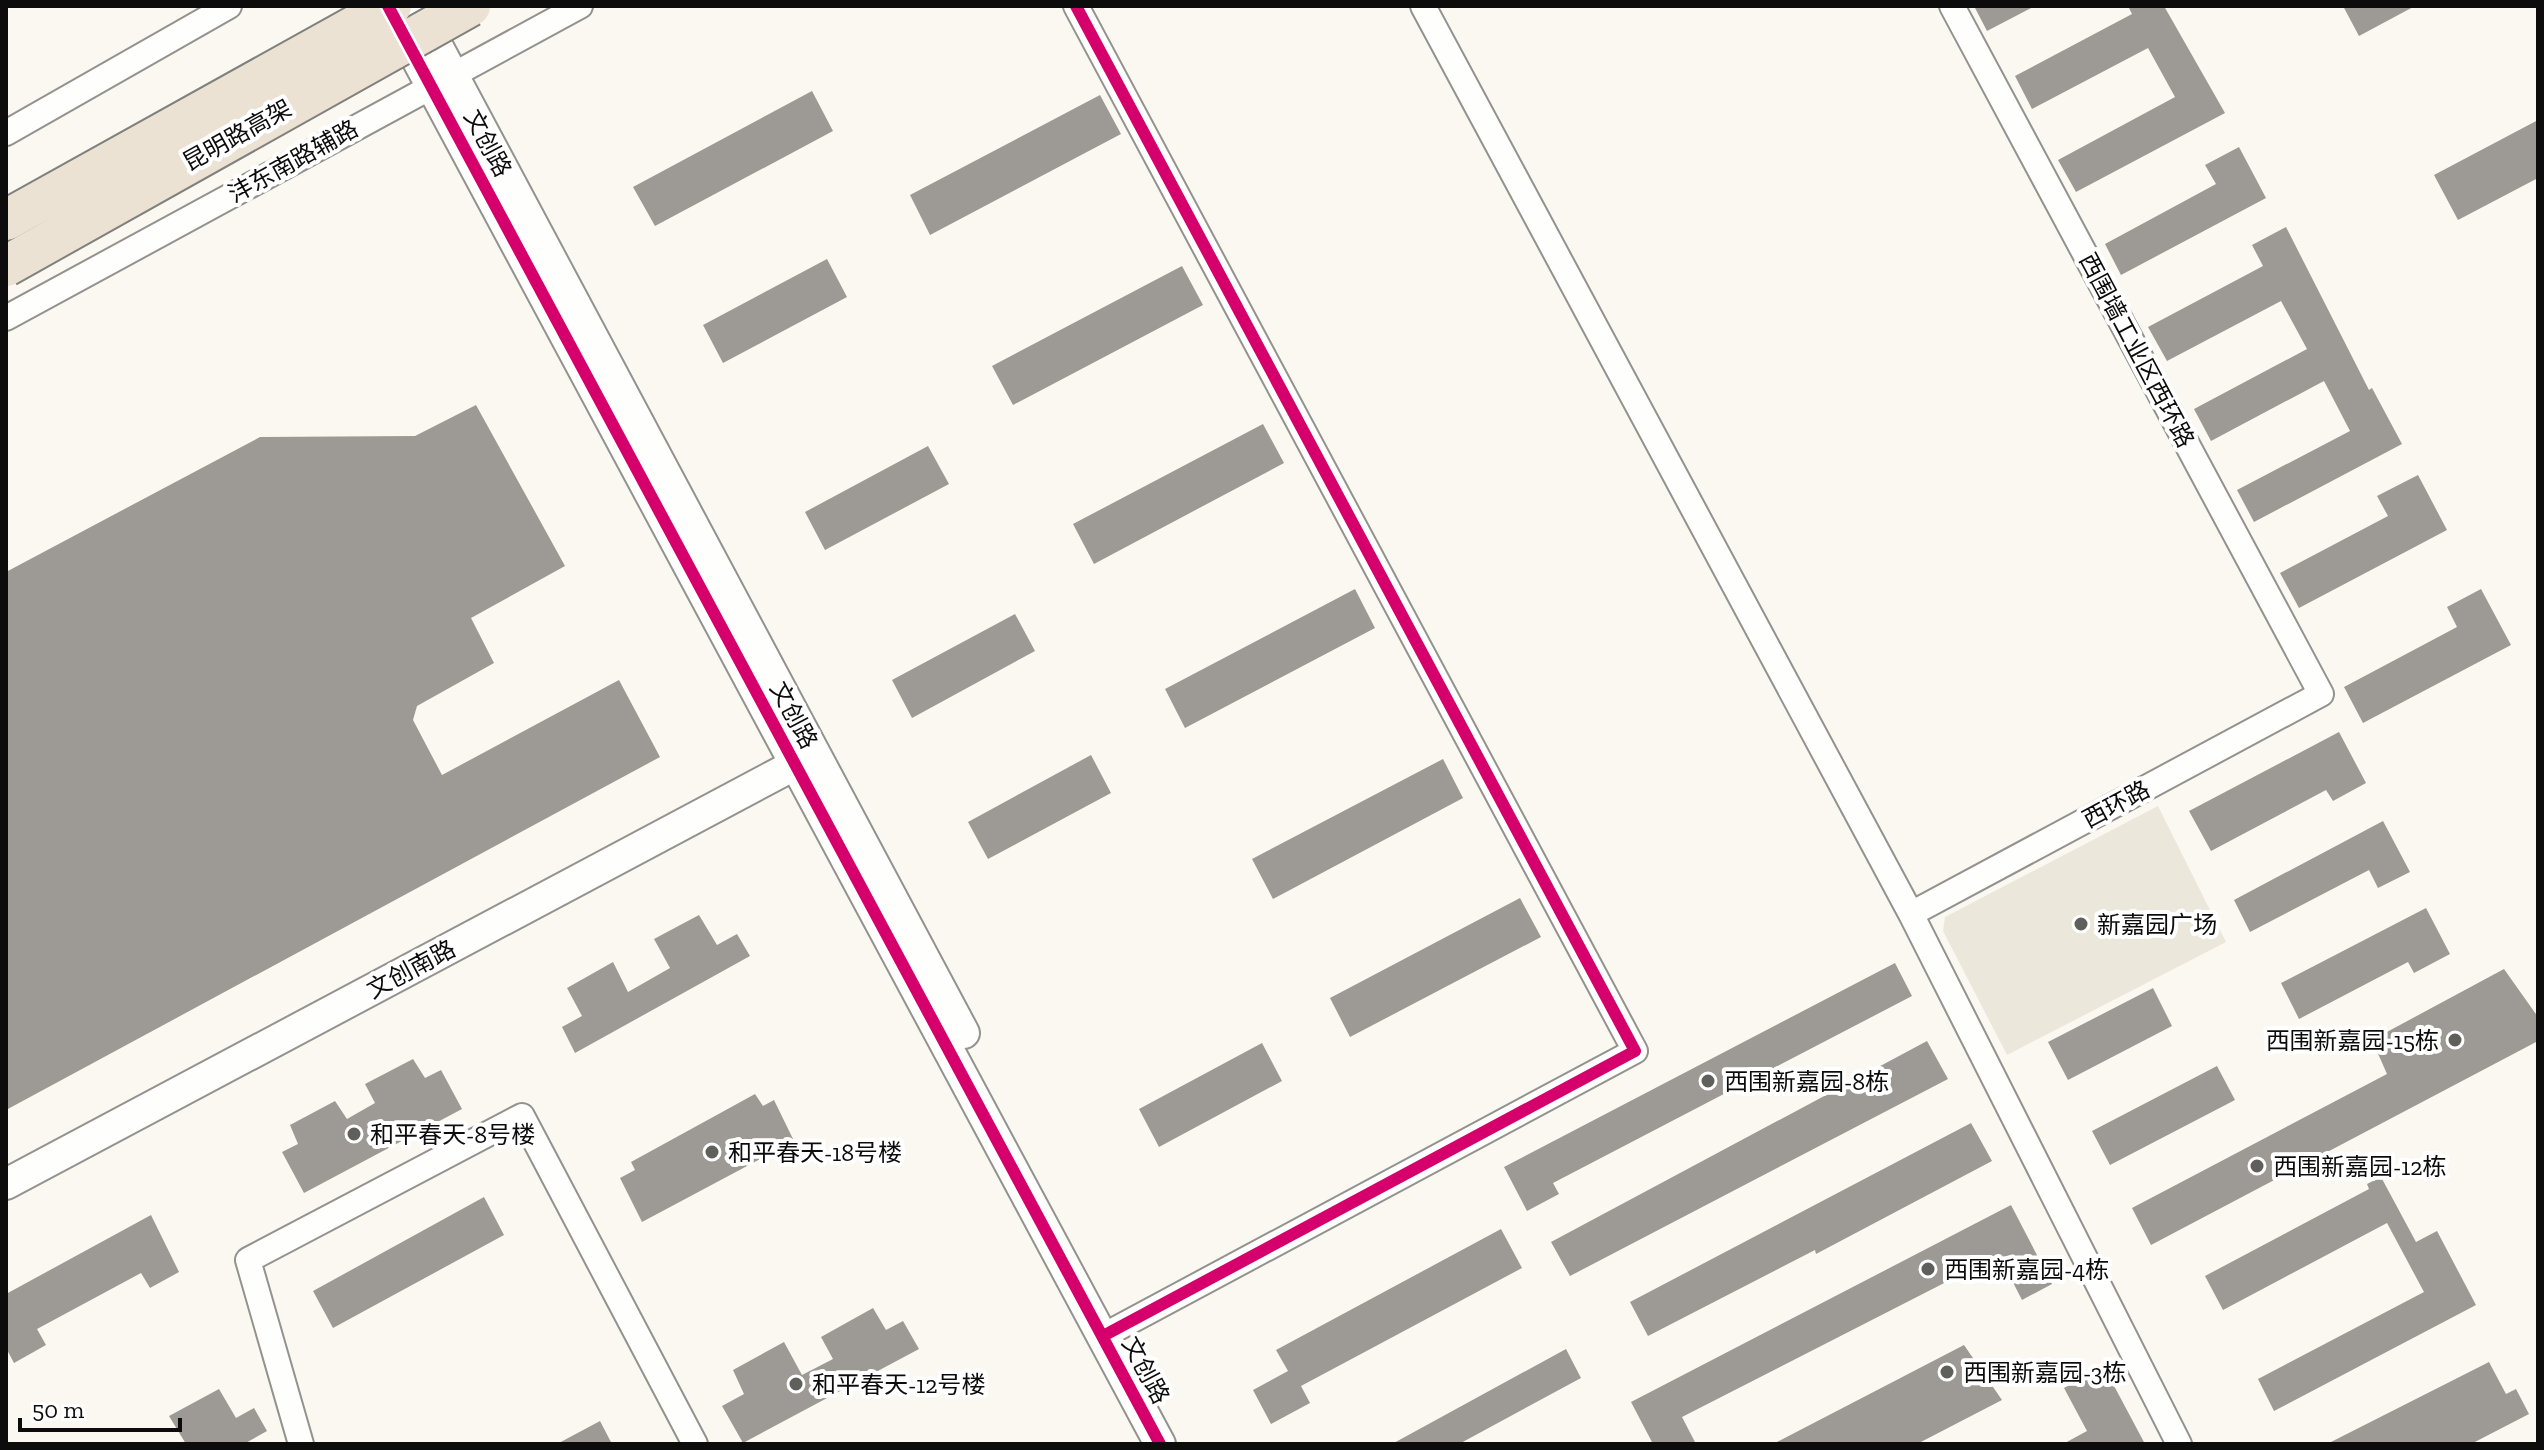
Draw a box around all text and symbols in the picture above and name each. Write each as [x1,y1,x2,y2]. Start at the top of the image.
street label: 昆明路高架 [177,93,297,177]
street label: 文创路 [458,104,518,182]
street label: 沣东南路辅路 [223,113,363,209]
street label: 西围墙工业区西环路 [2073,248,2201,452]
street label: 文创路 [764,676,824,754]
street label: 西环路 [2077,774,2155,834]
place label: 新嘉园广场 [2097,910,2217,939]
marker: 新嘉园广场 [2072,915,2090,933]
street label: 文创南路 [362,934,460,1004]
place label: 西围新嘉园-15栋 [2266,1026,2439,1055]
marker: 西围新嘉园-15栋 [2446,1031,2464,1049]
place label: 西围新嘉园-8栋 [1724,1067,1889,1096]
marker: 西围新嘉园-8栋 [1699,1072,1717,1090]
place label: 和平春天-8号楼 [370,1120,535,1149]
marker: 和平春天-8号楼 [345,1125,363,1143]
place label: 和平春天-18号楼 [728,1138,902,1167]
marker: 和平春天-18号楼 [703,1143,721,1161]
place label: 西围新嘉园-12栋 [2273,1152,2447,1181]
marker: 西围新嘉园-12栋 [2248,1157,2266,1175]
place label: 西围新嘉园-4栋 [1944,1255,2109,1284]
marker: 西围新嘉园-4栋 [1919,1260,1937,1278]
street label: 文创路 [1116,1331,1176,1409]
place label: 西围新嘉园-3栋 [1963,1358,2127,1387]
marker: 西围新嘉园-3栋 [1938,1363,1956,1381]
place label: 和平春天-12号楼 [812,1370,986,1399]
marker: 和平春天-12号楼 [787,1375,805,1393]
scale bar [20,1382,180,1432]
text: 50 m [32,1395,85,1424]

